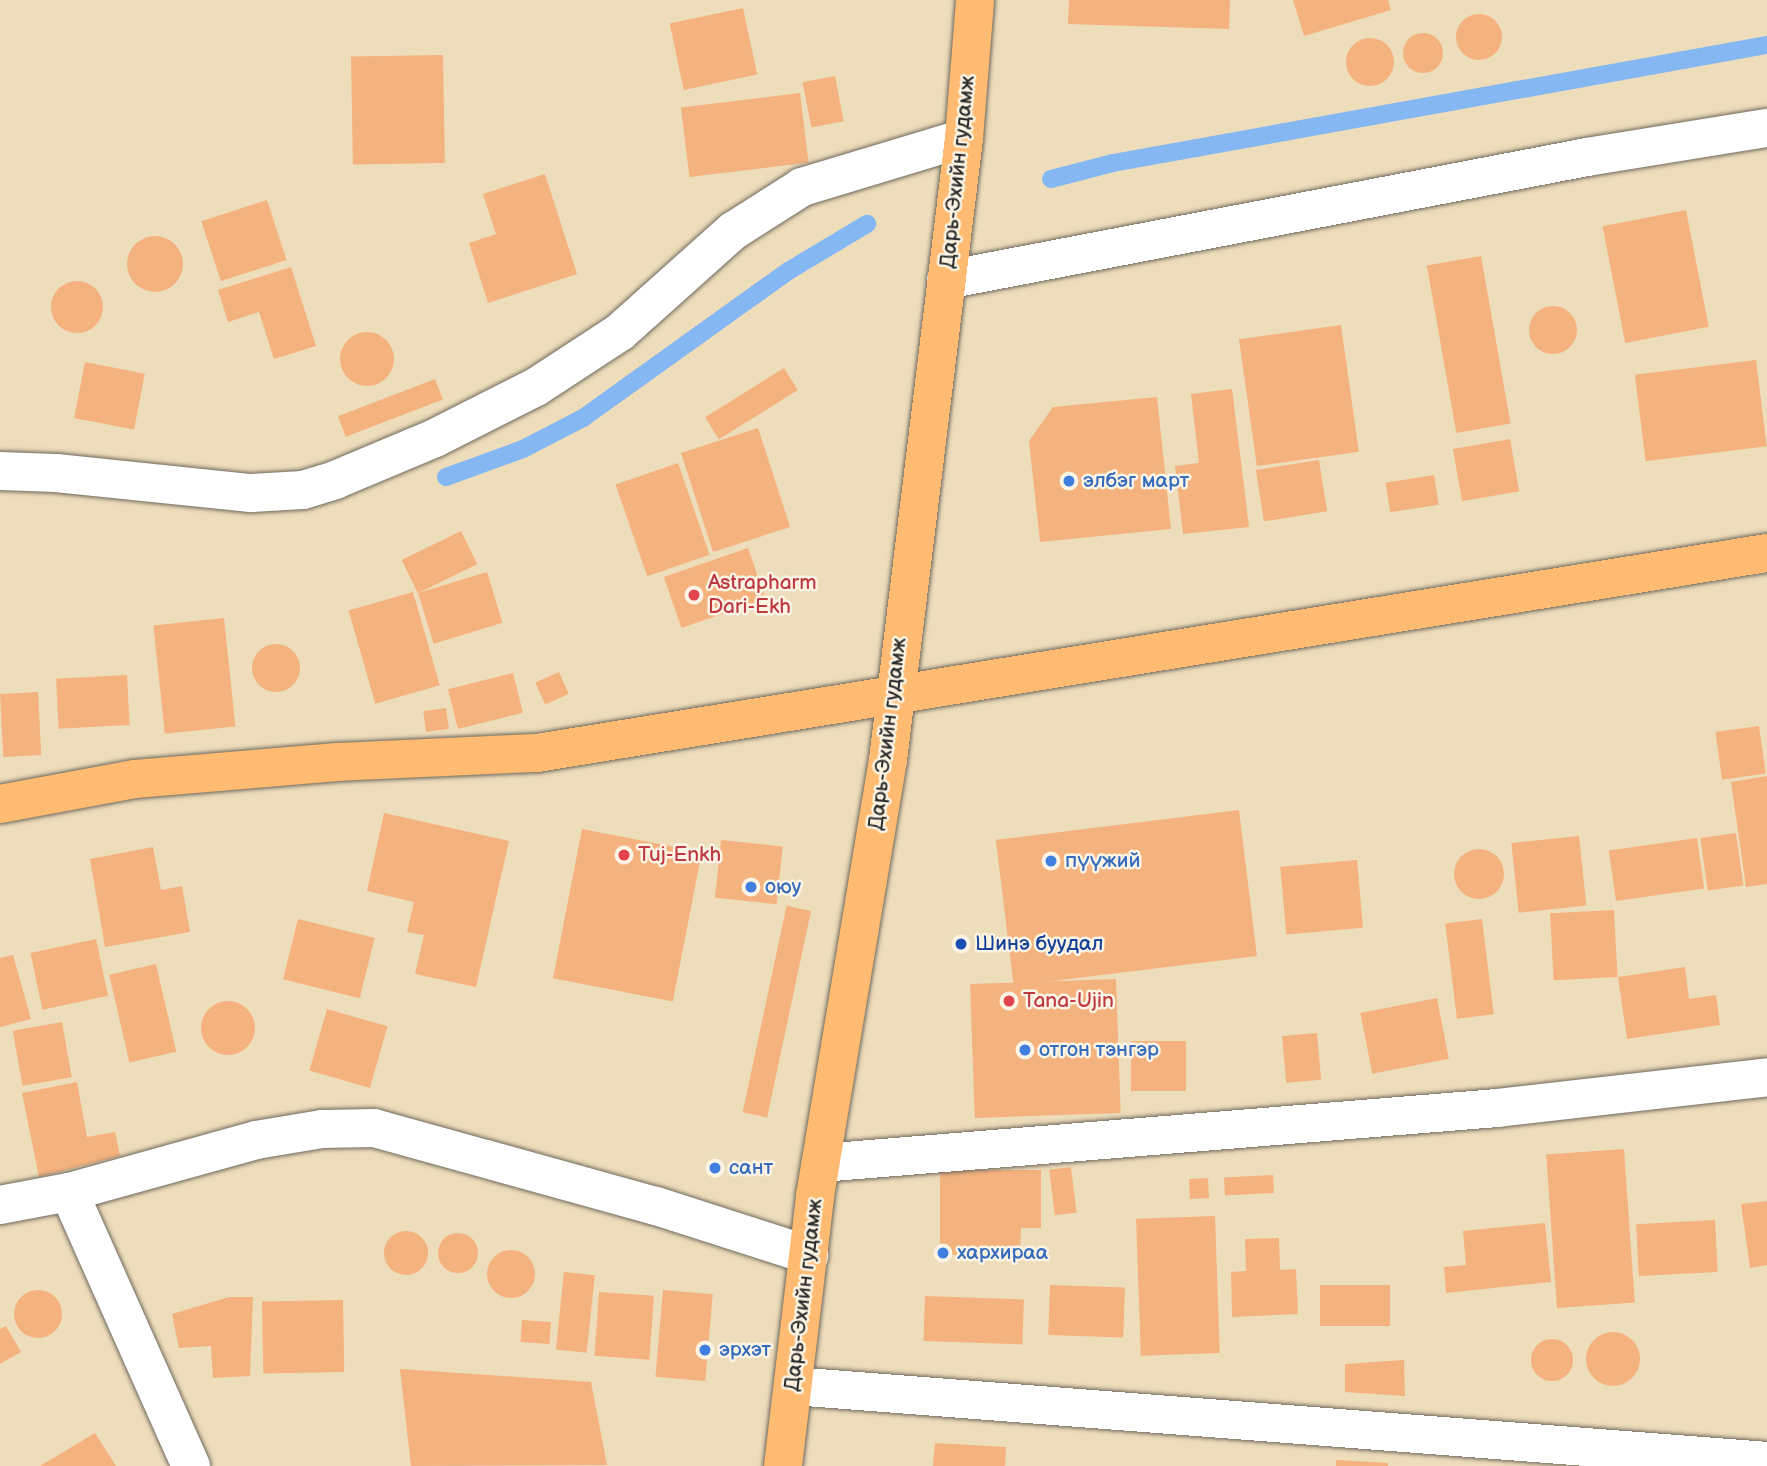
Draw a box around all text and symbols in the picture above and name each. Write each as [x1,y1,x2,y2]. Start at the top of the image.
street label: Дарь-Эхийн гудамж [935,74,981,270]
place label: элбэг март [1083,468,1189,494]
marker: элбэг март [1061,473,1077,489]
place label: Astrapharm Dari-Ekh [708,570,817,620]
marker: Astrapharm Dari-Ekh [686,587,702,603]
street label: Дарь-Эхийн гудамж [864,636,912,832]
place label: Tuj-Enkh [638,842,721,868]
marker: Tuj-Enkh [616,847,632,863]
place label: пүүжий [1065,848,1140,874]
marker: пүүжий [1043,853,1059,869]
place label: оюу [765,874,801,900]
marker: оюу [743,879,759,895]
place label: Шинэ буудал [975,931,1103,957]
marker: Шинэ буудал [953,936,969,952]
place label: Tana-Ujin [1023,988,1114,1014]
marker: Tana-Ujin [1001,993,1017,1009]
place label: отгон тэнгэр [1039,1037,1159,1063]
marker: отгон тэнгэр [1017,1042,1033,1058]
place label: сант [729,1155,773,1181]
marker: сант [707,1160,723,1176]
street label: Дарь-Эхийн гудамж [780,1197,828,1393]
place label: хархираа [957,1240,1048,1266]
marker: хархираа [935,1245,951,1261]
place label: эрхэт [719,1337,771,1363]
marker: эрхэт [697,1342,713,1358]

